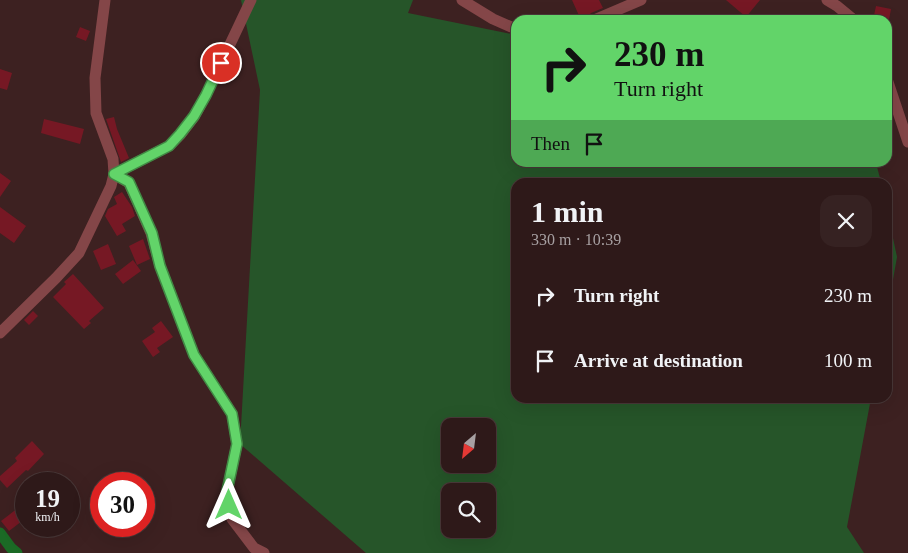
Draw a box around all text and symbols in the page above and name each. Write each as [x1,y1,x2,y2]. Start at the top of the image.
icon: right [531,35,596,100]
text: 230 m [614,35,704,74]
pin [200,42,242,84]
icon: arrive [207,49,235,77]
text: Turn right [614,76,703,101]
icon: arrive [580,130,608,158]
text: Then [531,133,570,154]
text: 1 min [531,195,604,228]
button: close [820,195,872,247]
text: 330 m · 10:39 [531,231,621,248]
icon: right [531,282,559,310]
text: Turn right [574,285,659,306]
text: 230 m [824,285,872,306]
icon: arrive [531,347,559,375]
text: Arrive at destination [574,350,743,371]
text: 100 m [824,350,872,371]
north arrow [441,418,496,472]
map controls [441,418,496,538]
speed limit sign: 30 [90,472,155,537]
position arrow [202,478,254,530]
button: search [441,483,496,538]
text: 19 [35,485,60,512]
text: km/h [35,510,60,524]

